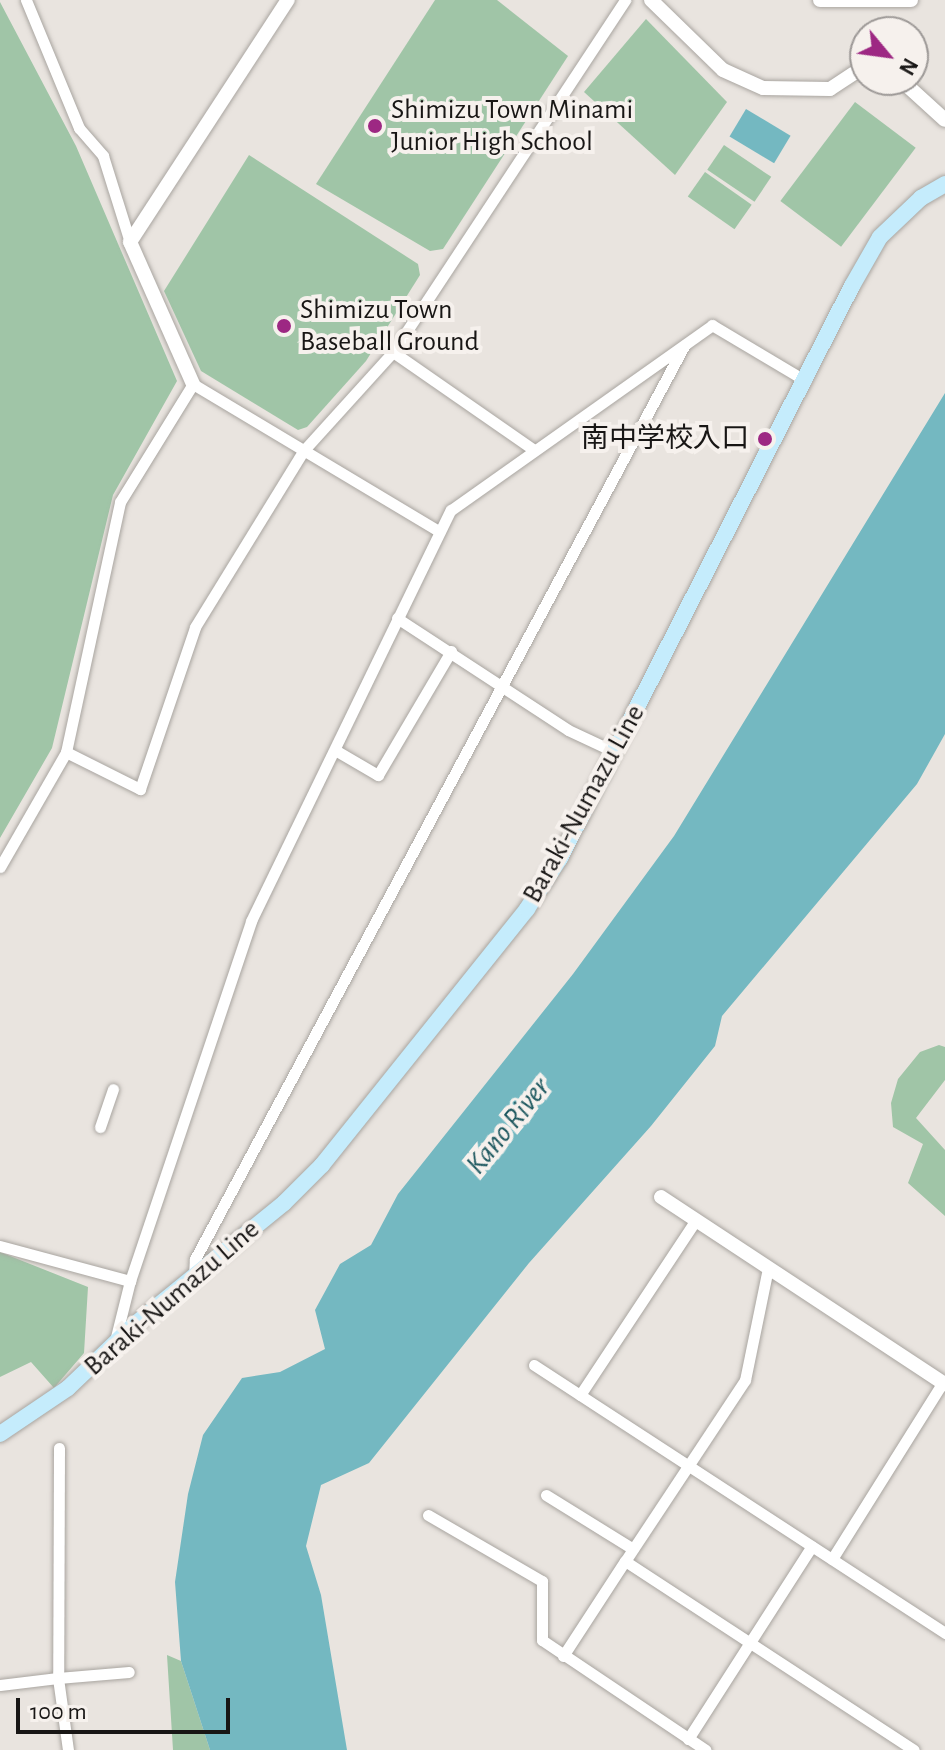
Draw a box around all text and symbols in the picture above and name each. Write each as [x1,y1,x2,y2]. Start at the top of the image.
north arrow [849,16,929,96]
text: N [895,55,922,79]
place label: Shimizu Town Minami Junior High School [391,93,633,159]
marker: Shimizu Town Minami Junior High School [366,117,384,135]
place label: Shimizu Town Baseball Ground [300,293,479,359]
marker: Shimizu Town Baseball Ground [275,317,293,335]
place label: 南中学校入口 [581,422,749,456]
marker: 南中学校入口 [756,430,774,448]
street label: Baraki-Numazu Line [516,699,652,909]
water label: Kano River [458,1070,558,1182]
street label: Baraki-Numazu Line [78,1213,266,1383]
scale bar [20,1682,234,1732]
text: 100 m [30,1700,87,1724]

